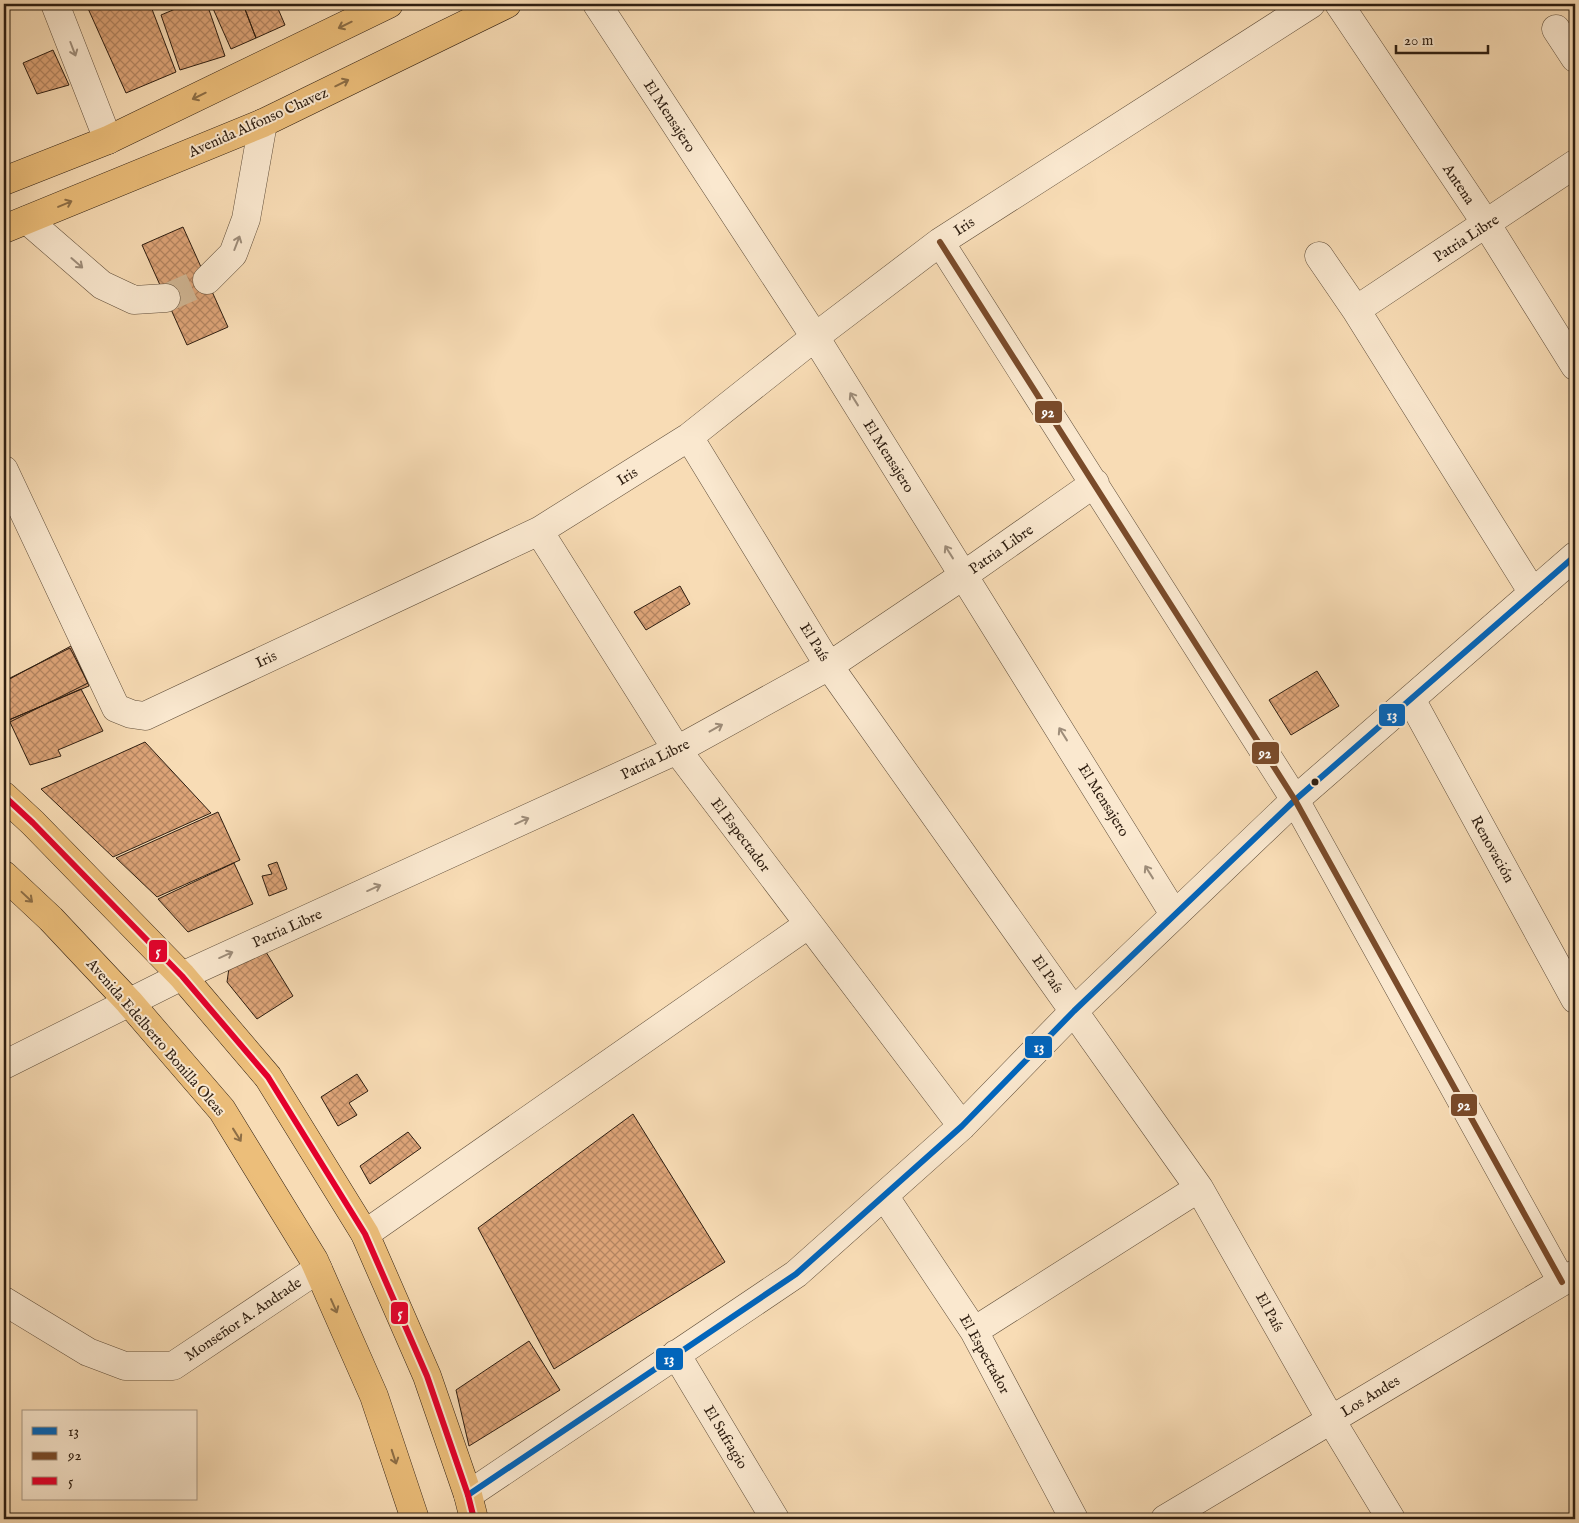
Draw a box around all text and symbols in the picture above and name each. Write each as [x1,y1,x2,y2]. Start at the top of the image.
one-way arrow [338,21,353,30]
scale bar [1396,22,1489,54]
text: 20 m [1404,31,1434,50]
one-way arrow [69,41,78,56]
street label: El Mensajero [639,77,700,156]
one-way arrow [334,78,349,87]
street label: Avenida Alfonso Chavez [185,83,331,162]
one-way arrow [192,92,207,101]
street label: Antena [1438,160,1479,209]
one-way arrow [57,198,72,208]
street label: Patria Libre [1430,210,1503,267]
street label: Iris [950,213,978,240]
one-way arrow [233,235,242,251]
one-way arrow [71,258,84,269]
one-way arrow [848,392,859,406]
line badge: 92 [1034,400,1063,424]
text: 92 [1041,404,1055,422]
street label: El Mensajero [859,416,918,496]
street label: Iris [613,463,641,490]
street label: Patria Libre [965,520,1037,579]
one-way arrow [944,545,954,559]
street label: El País [795,619,834,665]
street label: Iris [253,646,280,673]
line badge: 13 [1378,703,1406,727]
text: 13 [1387,707,1397,725]
one-way arrow [709,723,723,733]
one-way arrow [1057,728,1067,742]
street label: Patria Libre [618,735,693,784]
line badge: 92 [1251,741,1280,765]
text: 92 [1258,745,1272,763]
street label: El Mensajero [1074,760,1133,840]
unlabelled marker [1310,777,1320,787]
street label: El Espectador [707,794,775,877]
street label: Renovación [1466,812,1519,886]
one-way arrow [514,815,529,825]
one-way arrow [1143,866,1153,880]
one-way arrow [366,883,381,893]
one-way arrow [21,891,34,903]
street label: Patria Libre [249,905,325,952]
line badge: 5 [148,939,168,963]
text: 5 [155,943,161,961]
one-way arrow [219,950,234,960]
street label: El País [1028,952,1067,997]
street label: Avenida Edelberto Bonilla Oleas [81,954,229,1120]
line badge: 13 [1024,1035,1053,1059]
text: 13 [1034,1039,1044,1057]
line badge: 92 [1450,1093,1478,1117]
text: 92 [1457,1097,1471,1115]
one-way arrow [233,1127,243,1141]
street label: Monseñor A. Andrade [181,1273,305,1366]
street label: El País [1251,1289,1288,1335]
one-way arrow [330,1298,340,1313]
line badge: 5 [390,1301,409,1325]
text: 5 [397,1305,403,1323]
street label: El Espectador [955,1311,1014,1398]
line badge: 13 [655,1347,684,1371]
text: 13 [664,1351,674,1369]
street label: Los Andes [1337,1371,1403,1421]
street label: El Sufragio [699,1402,752,1473]
legend [22,1410,198,1500]
text: 13 [68,1422,79,1441]
text: 92 [67,1446,82,1465]
one-way arrow [390,1449,399,1465]
text: 5 [68,1472,74,1491]

